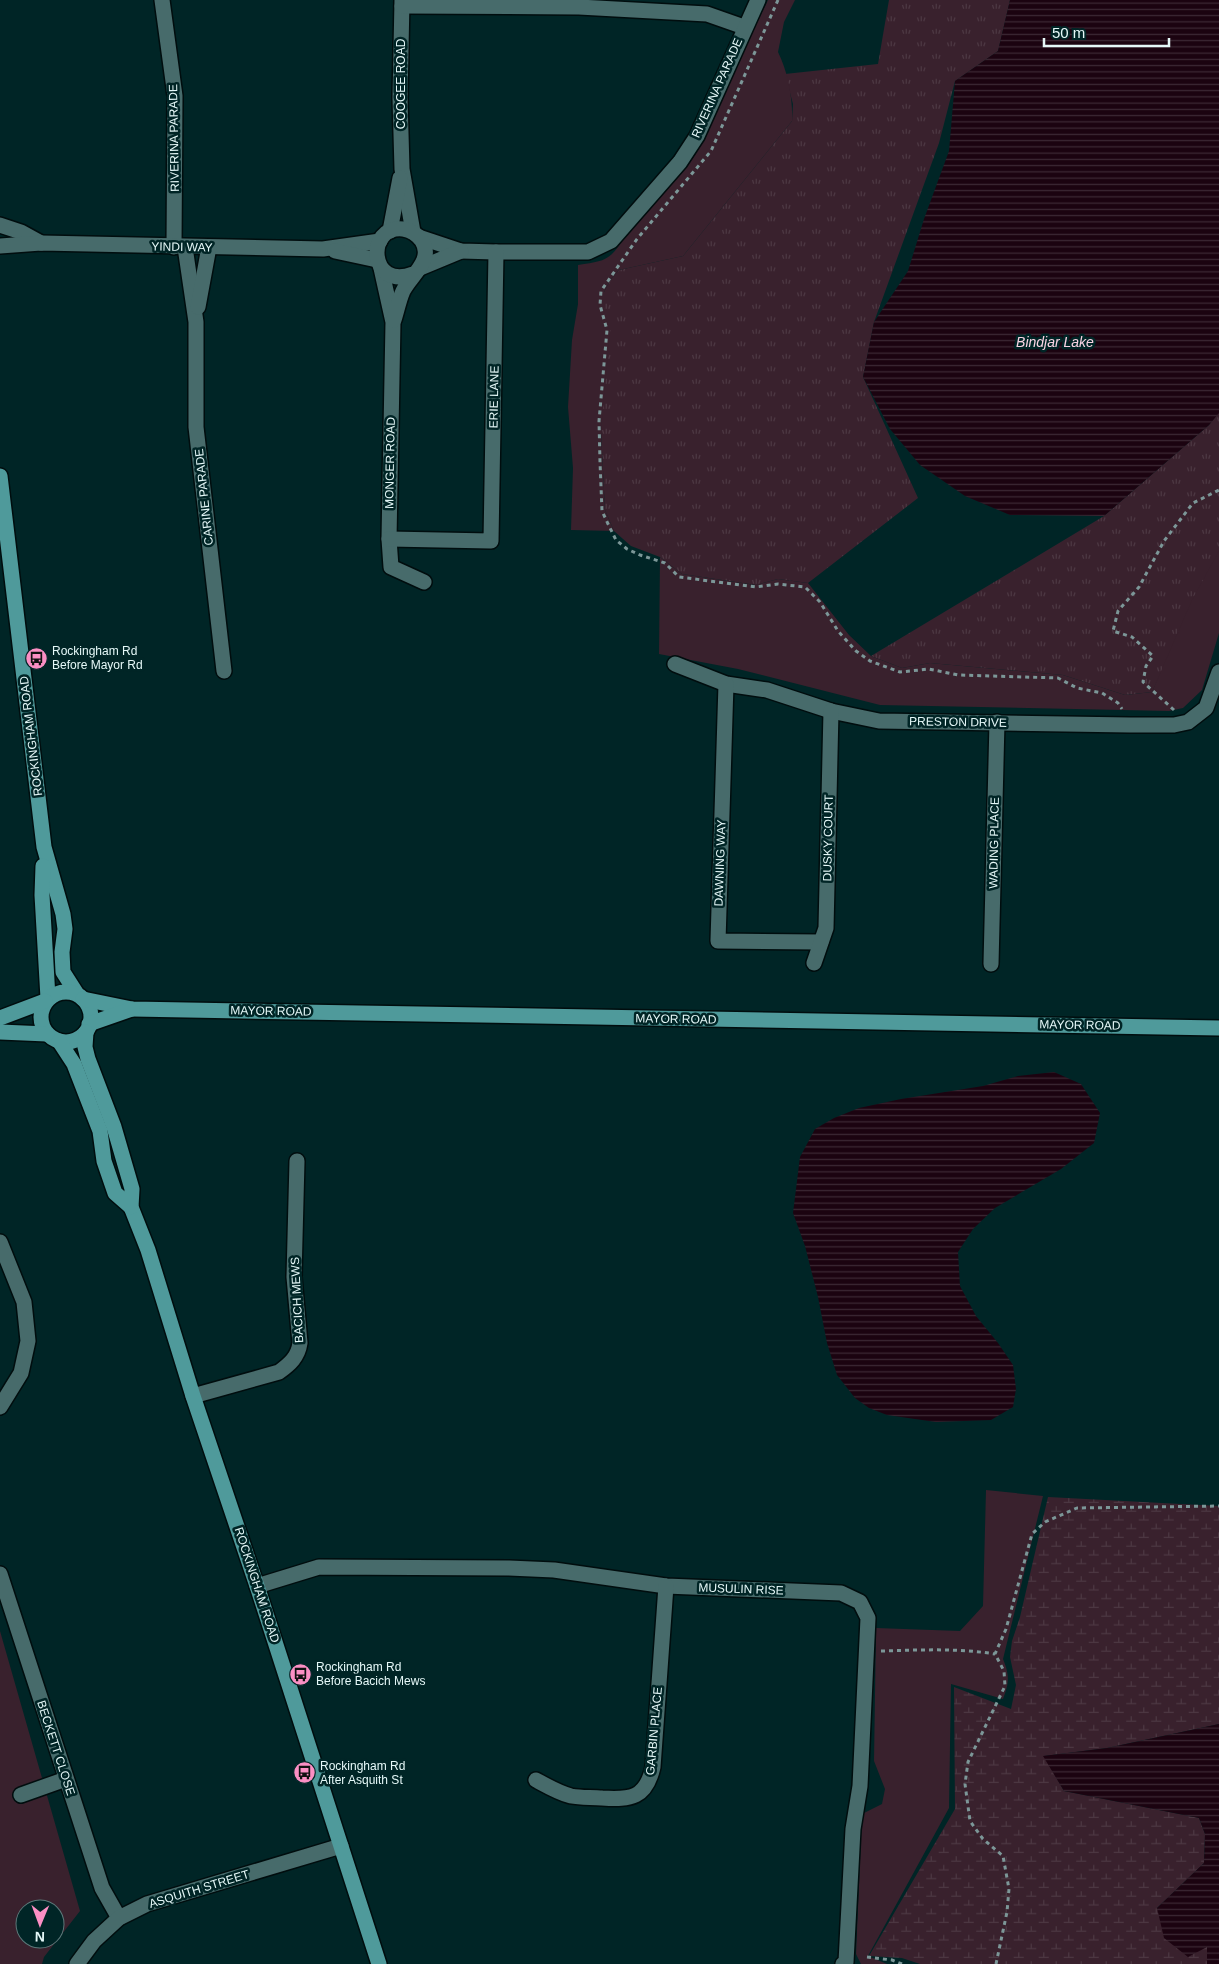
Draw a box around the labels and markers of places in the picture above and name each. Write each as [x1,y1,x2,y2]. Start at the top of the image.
place label: Rockingham Rd Before Mayor Rd [52,644,143,672]
bus stop icon: Rockingham Rd Before Mayor Rd [24,646,48,670]
place label: Rockingham Rd Before Bacich Mews [316,1660,425,1688]
bus stop icon: Rockingham Rd Before Bacich Mews [288,1662,312,1686]
place label: Rockingham Rd After Asquith St [320,1759,405,1787]
bus stop icon: Rockingham Rd After Asquith St [292,1761,316,1785]

